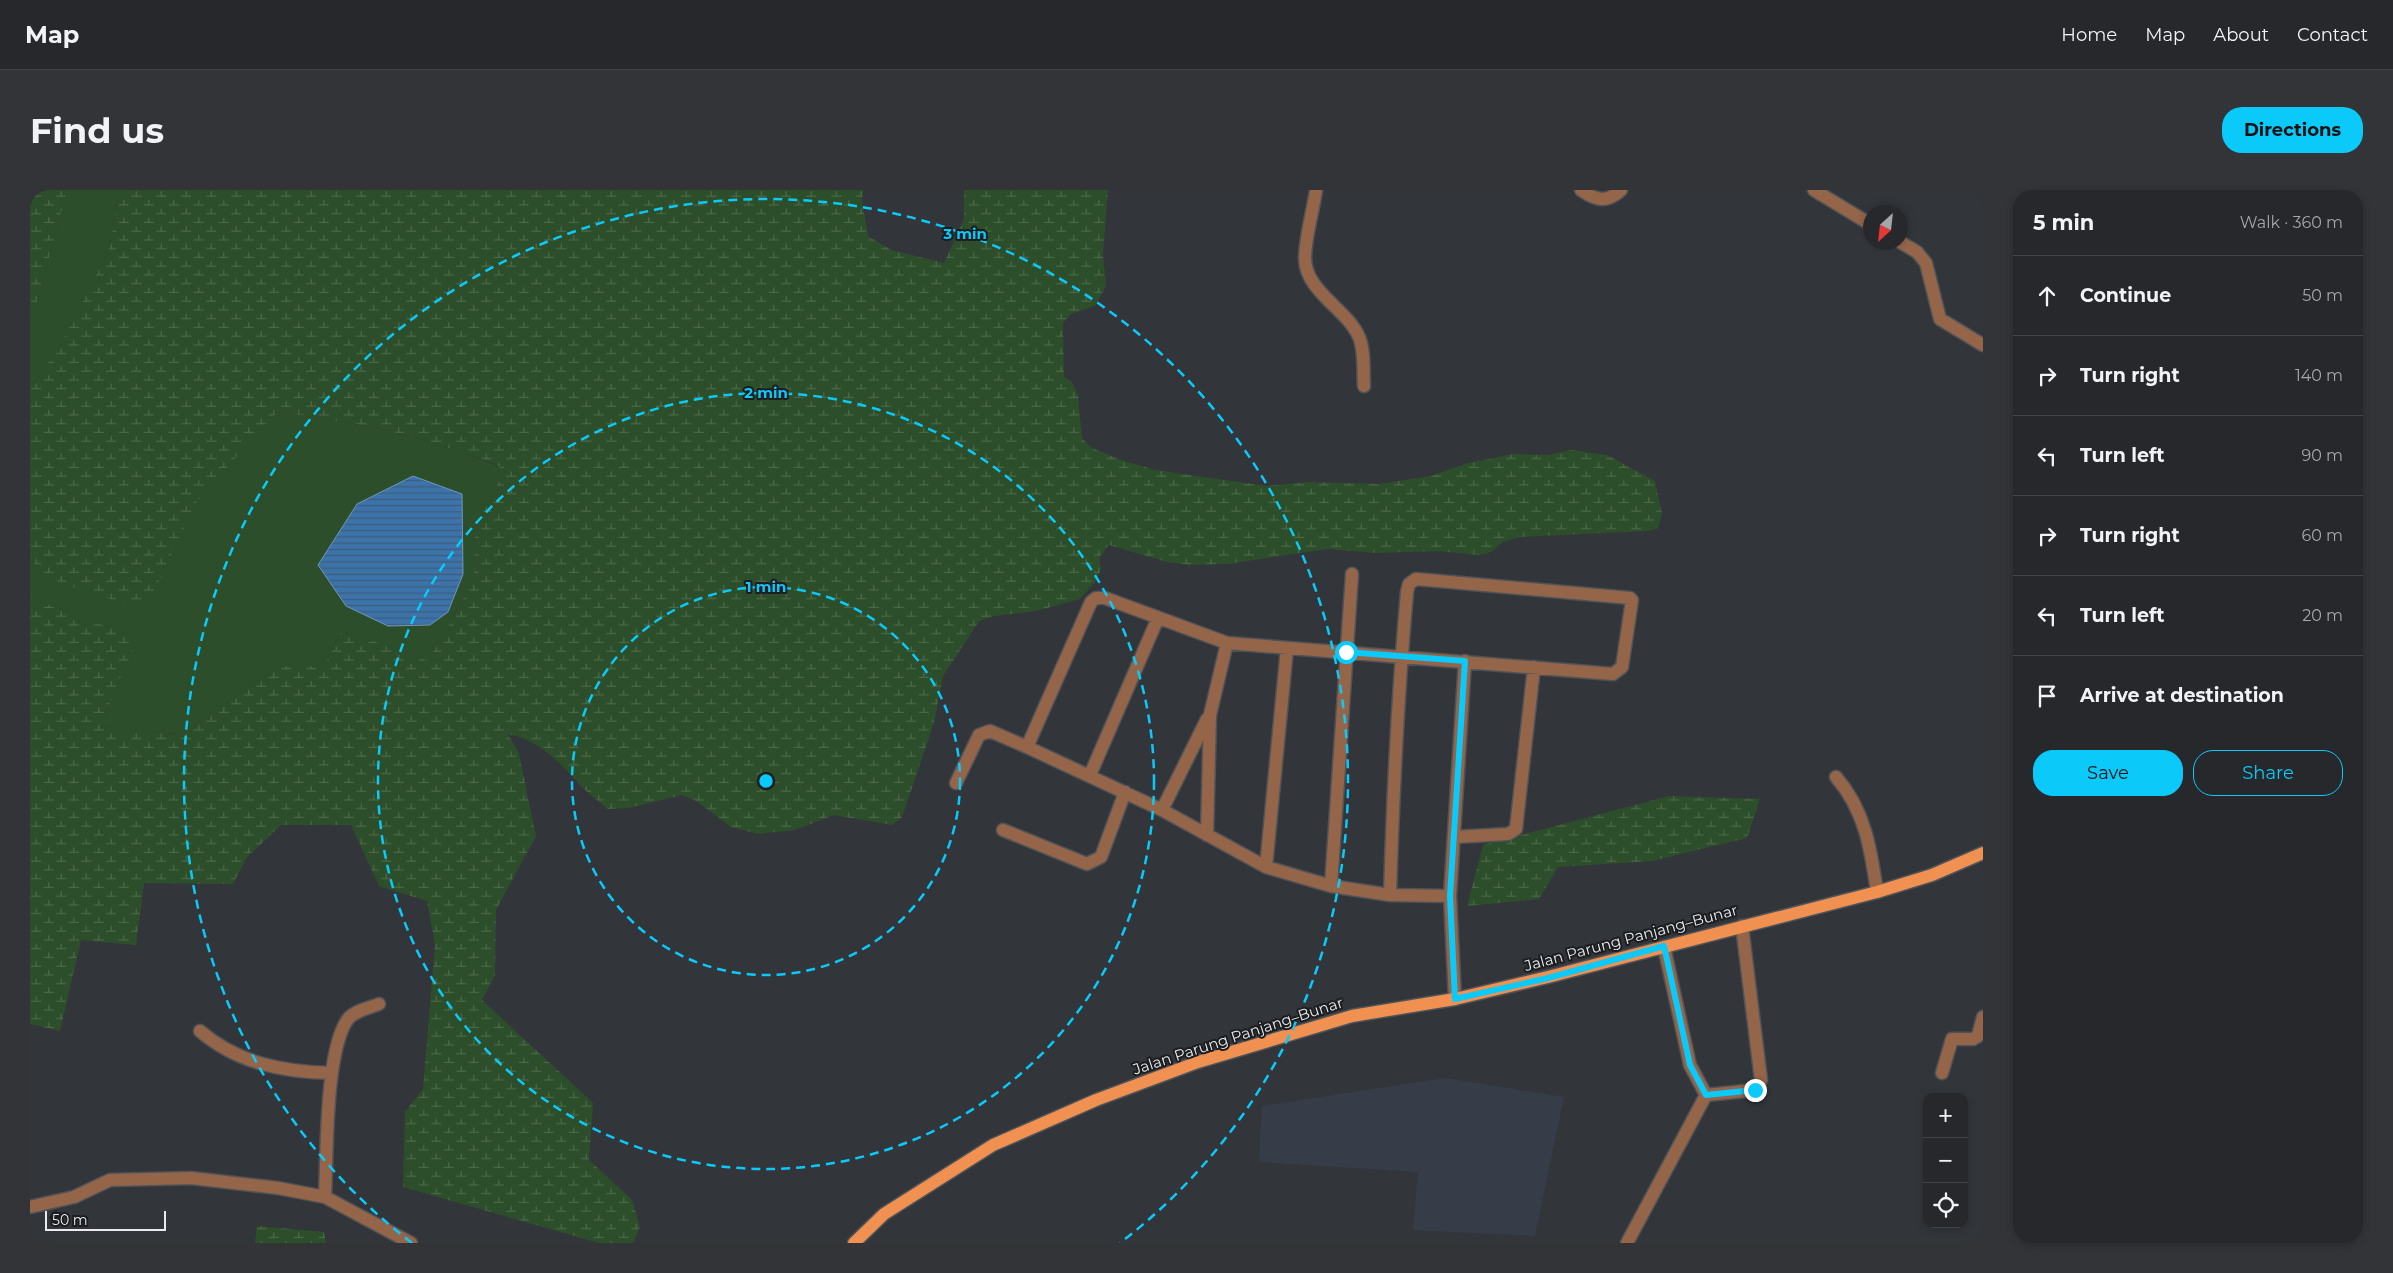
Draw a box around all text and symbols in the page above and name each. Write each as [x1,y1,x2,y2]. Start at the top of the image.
text: Map [25,20,79,49]
text: Home [2061,24,2117,46]
text: Map [2145,24,2185,46]
text: About [2213,24,2269,46]
text: Contact [2297,24,2368,46]
button: Directions [2222,107,2363,153]
text: Find us [30,109,164,152]
north arrow [1863,205,1908,250]
text: 5 min [2033,210,2094,235]
text: Walk · 360 m [2240,213,2343,232]
text: 3 min [942,224,987,243]
icon: ahead [2033,282,2061,310]
text: Continue [2080,284,2171,307]
text: 50 m [2302,286,2343,305]
icon: right [2033,362,2061,390]
text: Turn right [2080,364,2180,387]
text: 140 m [2295,366,2343,385]
text: 2 min [744,383,788,402]
icon: left [2033,442,2061,470]
text: Turn left [2080,444,2165,467]
text: 90 m [2301,446,2343,465]
icon: right [2033,522,2061,550]
text: Turn right [2080,524,2180,547]
text: 60 m [2301,526,2343,545]
text: 1 min [746,577,786,596]
icon: left [2033,602,2061,630]
text: Turn left [2080,604,2165,627]
text: 20 m [2302,606,2343,625]
route start [1335,641,1358,664]
icon: arrive [2033,682,2061,710]
text: Arrive at destination [2080,684,2284,707]
button: Save [2033,750,2183,796]
button: Share [2193,750,2343,796]
centre of rings [757,772,775,790]
street label: Jalan Parung Panjang–Bunar [1521,900,1740,975]
street label: Jalan Parung Panjang–Bunar [1129,993,1345,1079]
route end [1744,1079,1767,1102]
map controls [1923,1093,1968,1228]
button: + [1923,1093,1968,1138]
button: − [1923,1138,1968,1183]
button: locate [1923,1183,1968,1228]
scale bar [45,1208,166,1231]
text: 50 m [52,1211,88,1229]

